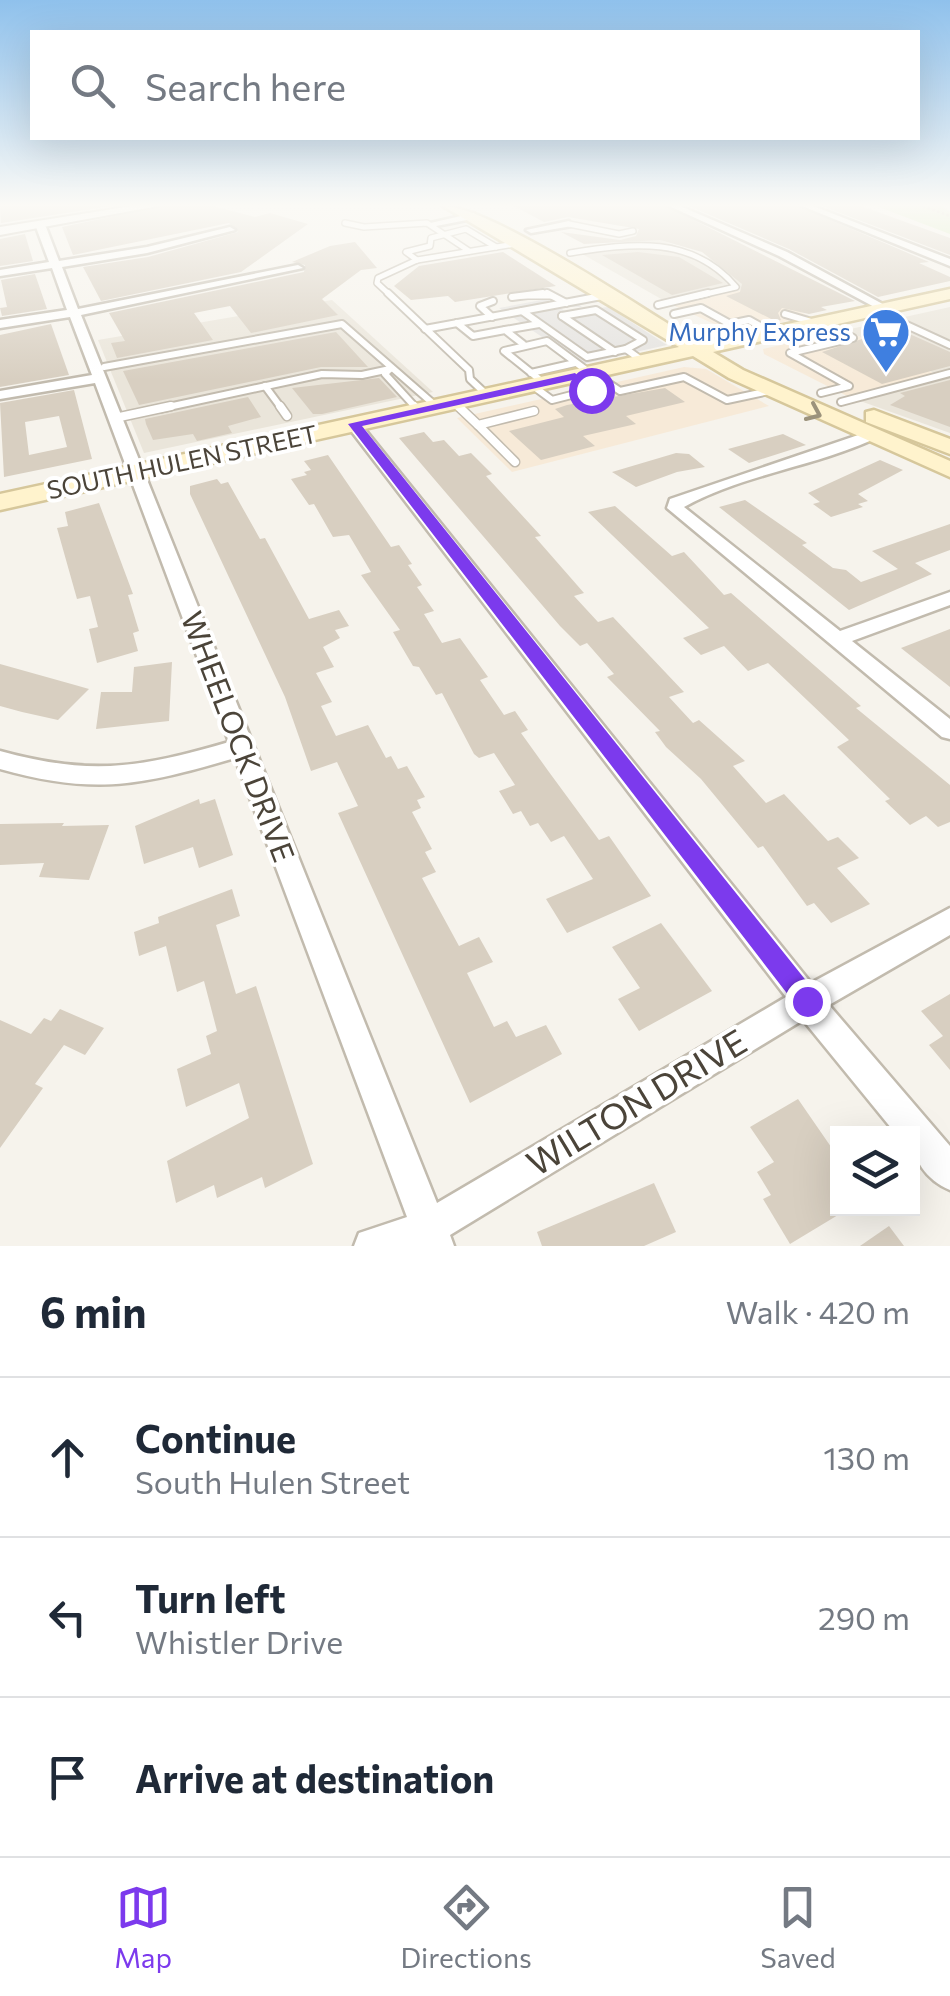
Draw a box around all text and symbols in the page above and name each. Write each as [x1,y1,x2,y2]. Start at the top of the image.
search box [30,30,920,140]
icon: search [65,58,120,113]
text: Search here [145,62,346,109]
supermarket icon: Murphy Express [860,306,912,374]
place label: Murphy Express [668,316,851,346]
route start [569,368,615,414]
one-way arrow [804,400,822,420]
street label: SOUTH HULEN STREET [44,418,320,504]
street label: WHEELOCK DRIVE [175,606,304,867]
route end [785,979,831,1025]
street label: WILTON DRIVE [518,1018,753,1183]
map controls [830,1126,920,1216]
button: layers [830,1126,920,1216]
text: 6 min [40,1285,147,1337]
text: Walk · 420 m [726,1291,910,1331]
text: Continue [135,1414,296,1461]
icon: ahead [40,1430,95,1485]
text: 130 m [823,1437,910,1477]
text: South Hulen Street [135,1461,410,1501]
text: Turn left [135,1574,286,1621]
icon: left [40,1590,95,1645]
text: 290 m [818,1597,910,1637]
text: Whistler Drive [135,1621,343,1661]
icon: arrive [40,1750,95,1805]
text: Arrive at destination [135,1754,494,1801]
tab: Map [114,1880,172,1974]
tab: Directions [400,1880,532,1974]
tab: Saved [760,1880,836,1974]

